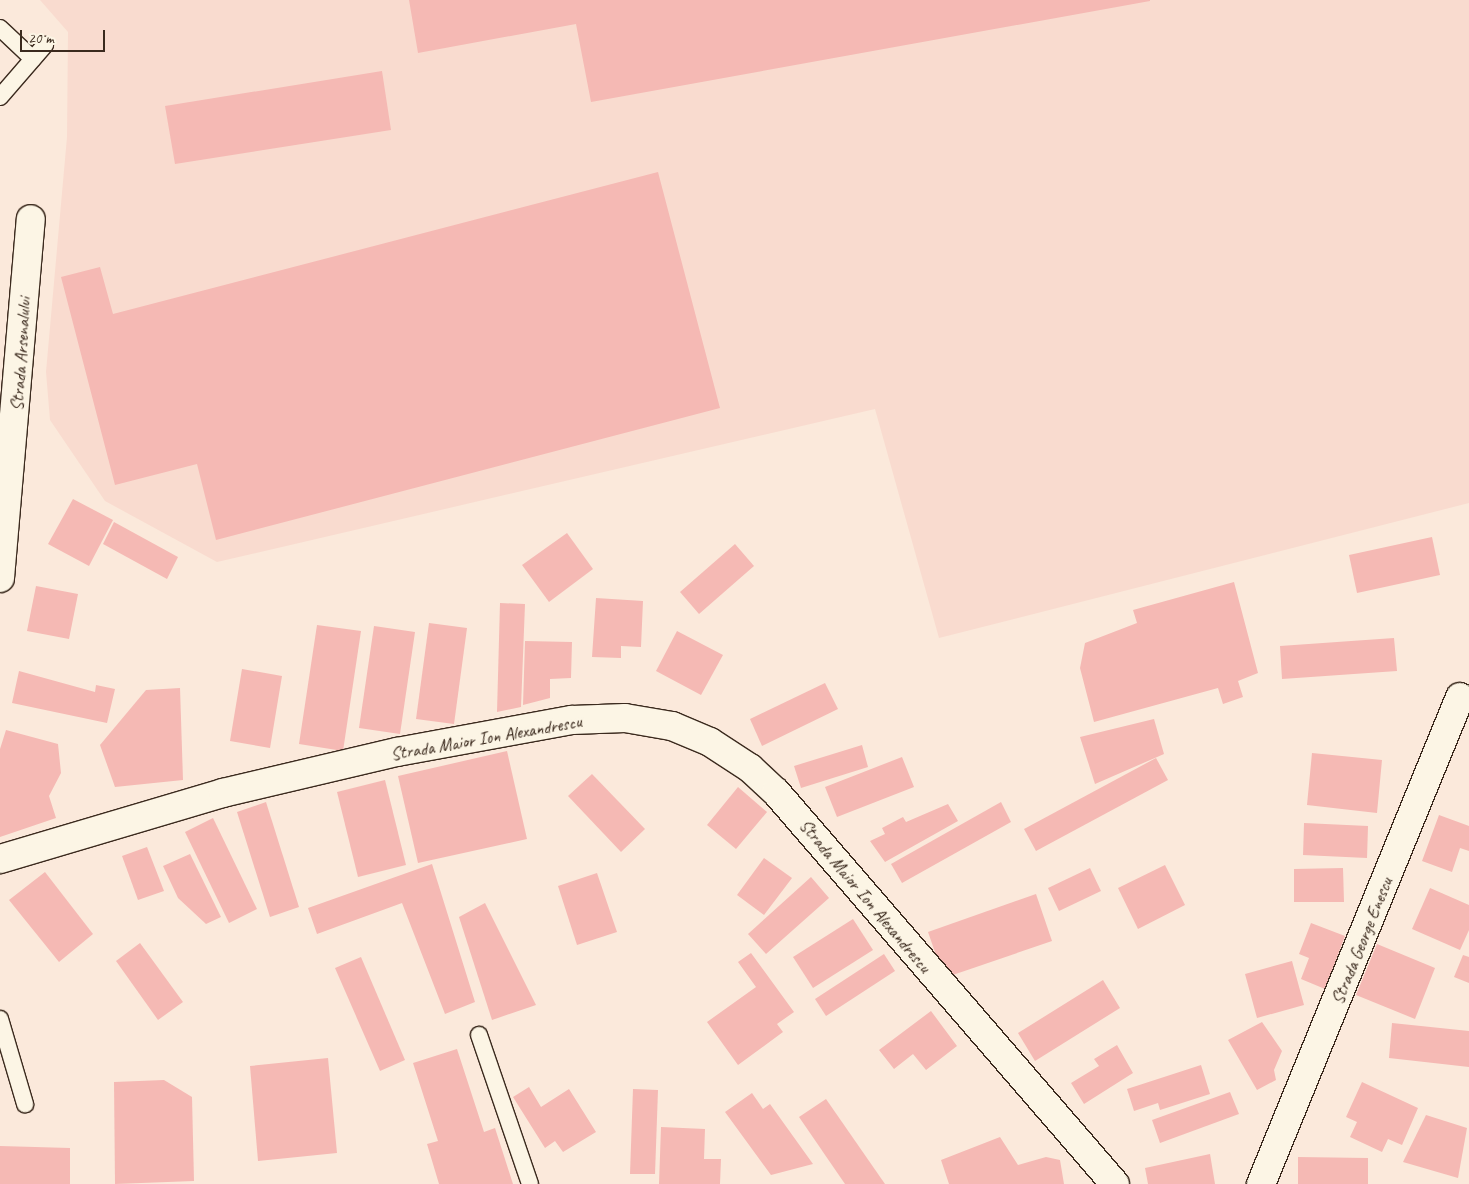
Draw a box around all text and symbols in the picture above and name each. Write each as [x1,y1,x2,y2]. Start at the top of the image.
scale bar [22,20,108,52]
text: 20 m [28,29,54,48]
street label: Strada Arsenalului [6,297,36,411]
street label: Strada Maior Ion Alexandrescu [389,711,583,765]
street label: Strada Maior Ion Alexandrescu [795,815,935,977]
street label: Strada George Enescu [1327,874,1397,1008]

